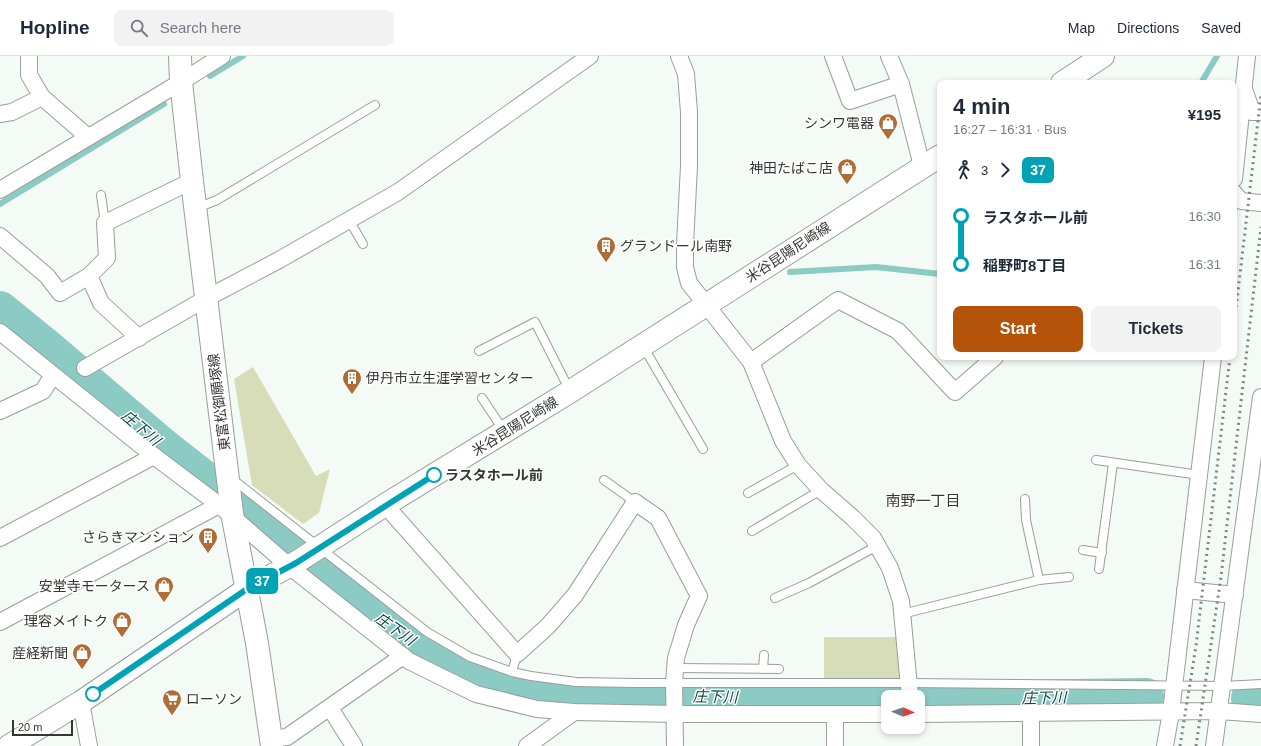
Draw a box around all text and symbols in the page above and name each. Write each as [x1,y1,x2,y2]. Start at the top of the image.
search box [114,10,394,46]
text: Hopline [20,17,90,38]
icon: search [128,17,150,39]
text: Search here [160,19,241,36]
text: Map [1068,20,1095,36]
text: Directions [1117,20,1179,36]
text: Saved [1201,20,1241,36]
text: 4 min [953,94,1010,119]
text: ¥195 [1188,106,1221,123]
shop icon: シンワ電器 [877,112,899,140]
place label: シンワ電器 [804,115,874,131]
text: 16:27 – 16:31 · Bus [953,122,1066,137]
shop icon: 神田たばこ店 [836,157,858,185]
icon: walk [953,159,975,181]
icon: forward [994,159,1016,181]
place label: 神田たばこ店 [749,160,833,176]
text: 37 [1030,162,1046,178]
text: 3 [981,163,988,178]
text: ラスタホール前 [983,209,1088,226]
text: 16:30 [1188,209,1221,224]
street label: 米谷昆陽尼崎線 [743,219,833,285]
building icon: グランドール南野 [595,235,617,263]
place label: グランドール南野 [620,238,732,254]
text: 稲野町8丁目 [983,257,1066,274]
text: 16:31 [1188,257,1221,272]
button: Start [953,306,1083,352]
button: Tickets [1091,306,1221,352]
street label: 東富松御願塚線 [205,352,233,452]
building icon: 伊丹市立生涯学習センター [341,367,363,395]
place label: 伊丹市立生涯学習センター [366,370,534,386]
street label: 米谷昆陽尼崎線 [469,393,561,459]
water label: 庄下川 [119,407,166,450]
marker: ラスタホール前 [426,467,442,483]
place label: ラスタホール前 [445,467,543,483]
district label: 南野一丁目 [885,492,961,509]
building icon: さらきマンション [197,526,219,554]
place label: さらきマンション [82,529,194,545]
line badge: 37 [244,568,280,594]
text: 37 [254,573,270,589]
shop icon: 安堂寺モータース [153,575,175,603]
place label: 安堂寺モータース [39,578,150,594]
water label: 庄下川 [372,609,420,650]
shop icon: 理容メイトク [111,610,133,638]
place label: 理容メイトク [24,613,108,629]
shop icon: 産経新聞 [71,642,93,670]
place label: 産経新聞 [12,645,68,661]
unlabelled marker [85,686,101,702]
supermarket icon: ローソン [161,688,183,716]
water label: 庄下川 [692,688,740,705]
water label: 庄下川 [1021,689,1069,706]
north arrow [881,690,925,734]
map controls [881,690,925,734]
place label: ローソン [186,691,242,707]
scale bar [12,718,73,737]
text: 20 m [18,721,42,733]

